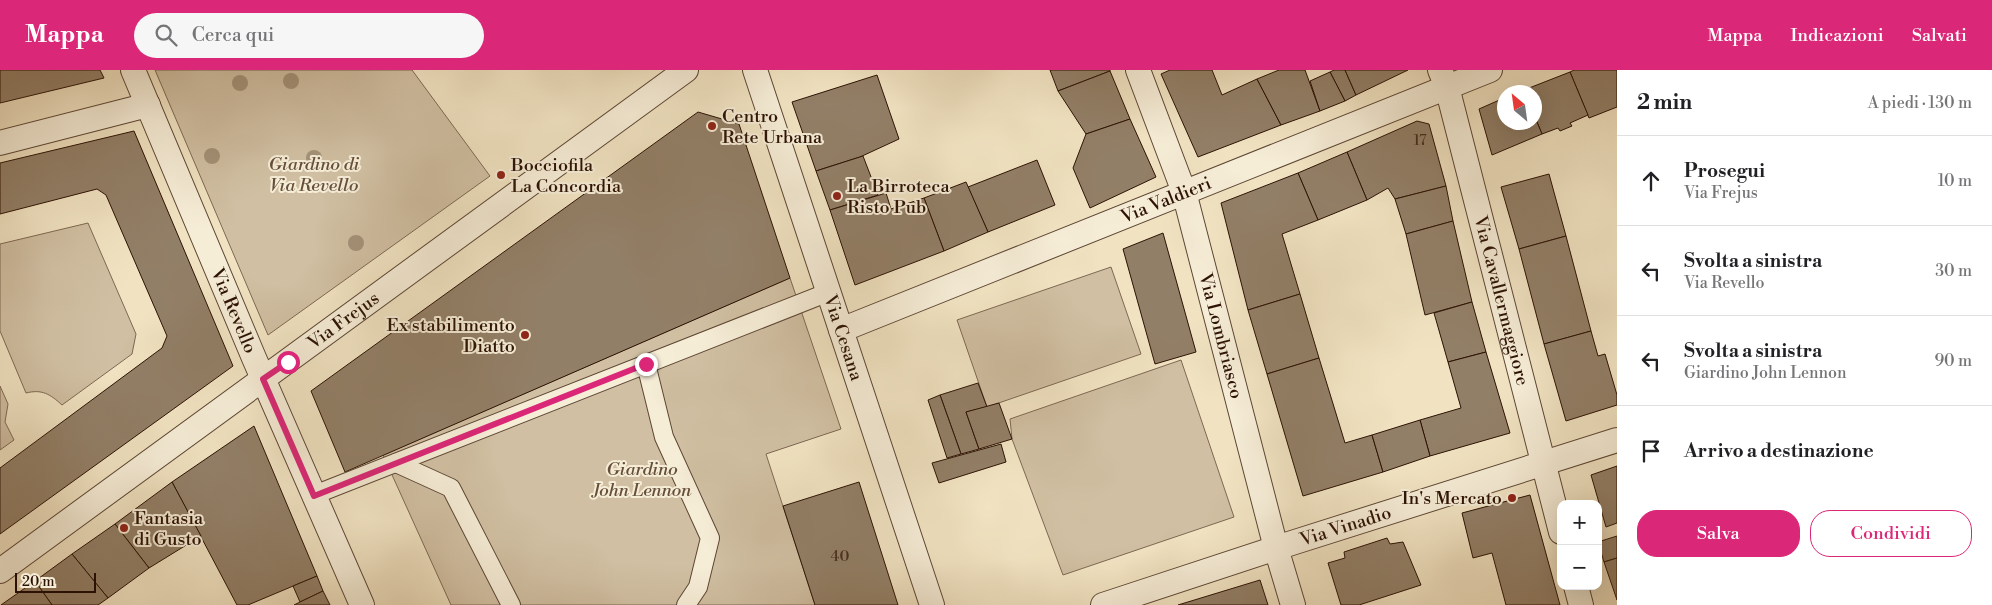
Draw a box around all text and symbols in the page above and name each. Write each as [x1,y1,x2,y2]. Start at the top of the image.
search box [134,13,484,58]
text: Mappa [25,20,104,50]
icon: search [152,21,180,49]
text: Cerca qui [192,23,274,47]
text: Mappa [1708,24,1762,47]
text: Indicazioni [1790,24,1884,47]
text: Salvati [1912,24,1967,47]
north arrow [1497,85,1542,130]
text: 2 min [1637,90,1692,116]
text: A piedi · 130 m [1868,93,1972,113]
place label: Centro Rete Urbana [722,105,823,149]
marker: Centro Rete Urbana [706,120,718,132]
house number: 17 [1413,131,1427,150]
park label: Giardino di Via Revello [269,153,360,197]
place label: Bocciofila La Concordia [510,154,622,198]
text: Prosegui [1684,159,1765,183]
icon: ahead [1637,167,1665,195]
marker: Bocciofila La Concordia [495,169,507,181]
street label: Via Valdieri [1116,171,1215,229]
text: 10 m [1938,171,1972,191]
place label: La Birroteca Risto Pub [847,175,950,219]
text: Via Frejus [1684,183,1758,203]
marker: La Birroteca Risto Pub [831,190,843,202]
street label: Via Cavallermaggiore [1469,212,1535,388]
text: Svolta a sinistra [1684,249,1822,273]
icon: left [1637,257,1665,285]
text: 30 m [1935,261,1972,281]
street label: Via Revello [206,264,262,357]
street label: Via Lombriasco [1194,270,1248,401]
text: Via Revello [1684,273,1764,293]
street label: Via Frejus [302,286,384,355]
street label: Via Cesana [818,291,869,384]
place label: Ex stabilimento Diatto [387,314,515,358]
marker: Ex stabilimento Diatto [519,329,531,341]
text: Svolta a sinistra [1684,339,1822,363]
icon: left [1637,347,1665,375]
route start [277,351,300,374]
text: 90 m [1934,351,1972,371]
route end [635,353,658,376]
text: Giardino John Lennon [1684,363,1847,383]
icon: arrive [1637,437,1665,465]
text: Arrivo a destinazione [1684,439,1874,463]
park label: Giardino John Lennon [591,458,692,502]
place label: In's Mercato [1402,487,1502,510]
marker: In's Mercato [1506,492,1518,504]
map controls [1557,500,1602,590]
button: + [1557,500,1602,545]
street label: Via Vinadio [1296,501,1394,552]
place label: Fantasia di Gusto [134,507,204,551]
button: Salva [1637,510,1800,557]
button: Condividi [1810,510,1972,557]
marker: Fantasia di Gusto [118,522,130,534]
button: − [1557,545,1602,590]
house number: 40 [831,547,849,566]
scale bar [15,570,96,593]
text: 20 m [22,573,54,591]

